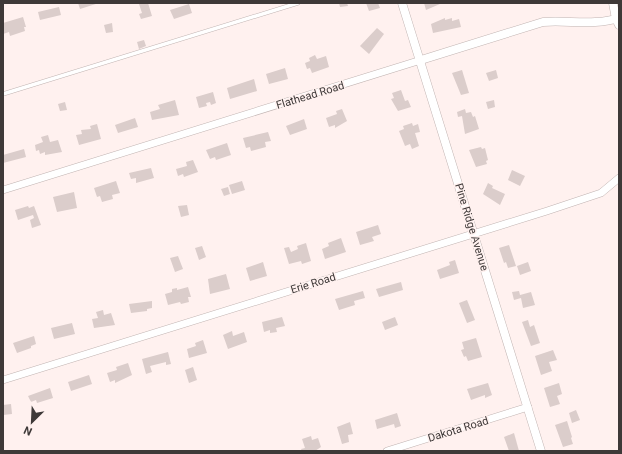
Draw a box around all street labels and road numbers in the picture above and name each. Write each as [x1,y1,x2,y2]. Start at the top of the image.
street label: Flathead Road [275,79,346,112]
street label: Pine Ridge Avenue [452,182,491,273]
street label: Erie Road [289,270,337,296]
street label: Dakota Road [426,414,490,445]

